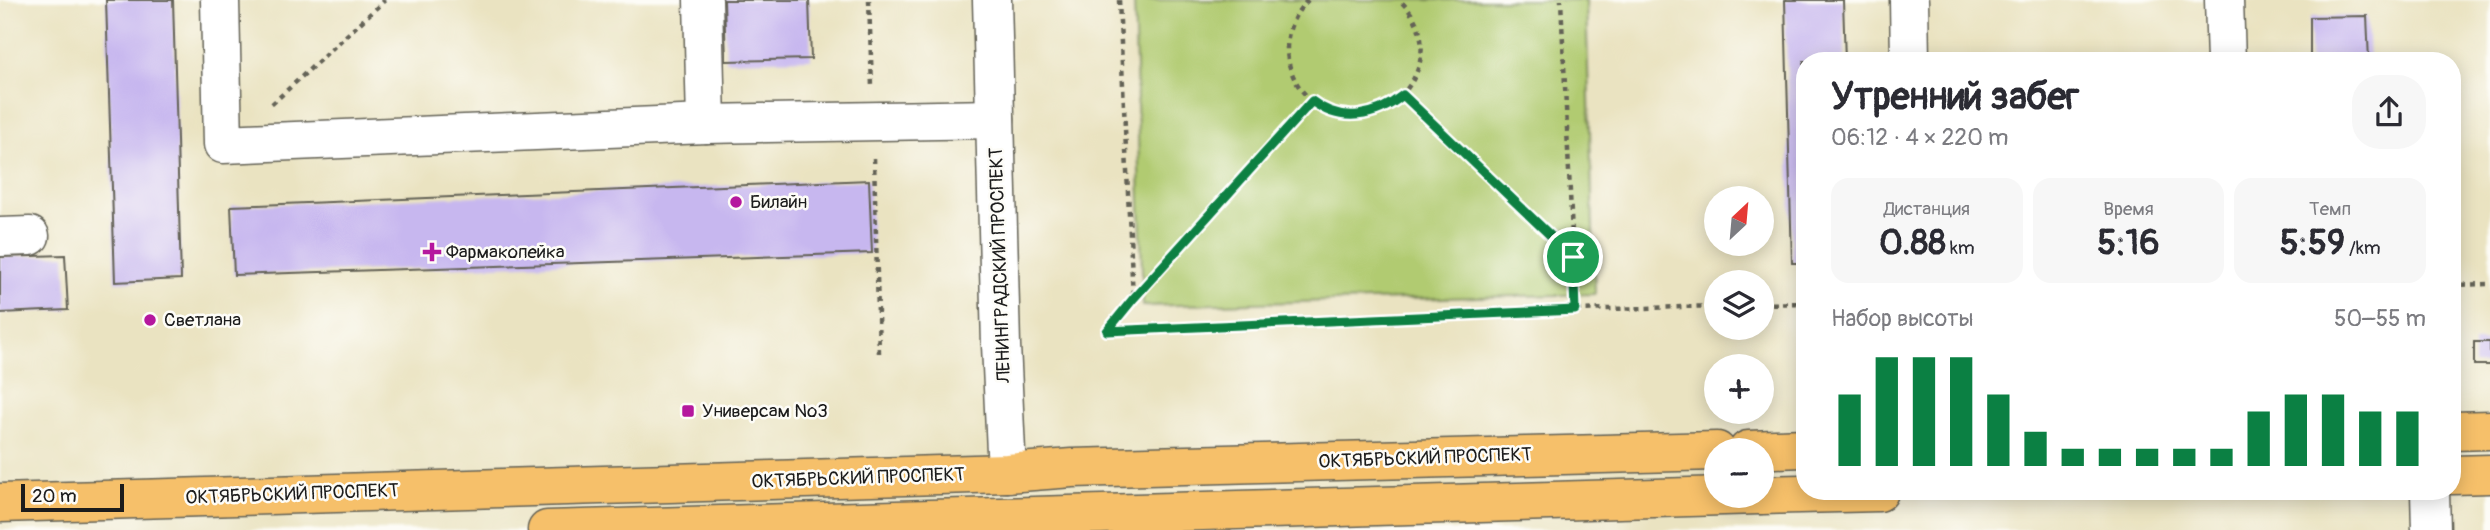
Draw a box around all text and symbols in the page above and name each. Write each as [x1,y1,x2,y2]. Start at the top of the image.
text: Утренний забег [1831,73,2079,121]
button: share [2352,75,2426,149]
text: 06:12 · 4 × 220 m [1831,123,2008,152]
street label: ЛЕНИНГРАДСКИЙ ПРОСПЕКТ [984,147,1016,384]
north arrow [1704,186,1774,256]
map controls [1704,186,1774,508]
place label: Билайн [750,190,807,214]
marker: Билайн [728,194,744,210]
text: Дистанция [1884,197,1970,221]
text: Время [2103,197,2154,221]
text: Темп [2309,197,2351,221]
text: 0.88 [1879,221,1946,265]
text: 5:16 [2097,221,2160,265]
text: 5:59 [2280,221,2345,265]
pin [1543,227,1603,287]
text: km [1946,236,1975,260]
text: /km [2345,236,2381,260]
icon: arrive [1554,238,1592,276]
place label: Фармакопейка [446,240,565,264]
marker: Фармакопейка [424,244,440,260]
button: layers [1704,270,1774,340]
text: Набор высоты [1831,304,1973,333]
text: 50–55 m [2334,304,2426,333]
place label: Светлана [164,308,241,332]
marker: Светлана [142,312,158,328]
button: + [1704,354,1774,424]
place label: Универсам №3 [702,399,828,423]
marker: Универсам №3 [680,403,696,419]
button: − [1704,438,1774,508]
street label: ОКТЯБРЬСКИЙ ПРОСПЕКТ [1318,442,1532,474]
street label: ОКТЯБРЬСКИЙ ПРОСПЕКТ [751,462,965,494]
street label: ОКТЯБРЬСКИЙ ПРОСПЕКТ [185,478,399,510]
scale bar [21,481,124,513]
text: 20 m [32,484,77,508]

